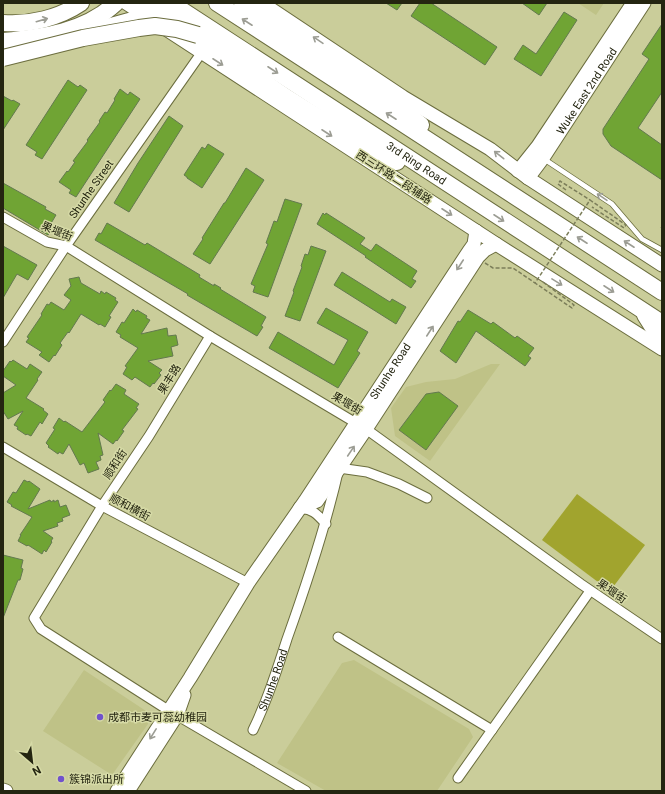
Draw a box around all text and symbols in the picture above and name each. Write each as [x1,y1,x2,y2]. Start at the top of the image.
one-way arrow [35,16,48,23]
one-way arrow [242,18,253,26]
one-way arrow [312,36,324,44]
street label: Wuke East 2nd Road [554,46,620,137]
one-way arrow [212,58,223,66]
one-way arrow [268,66,279,75]
one-way arrow [386,112,397,120]
one-way arrow [321,129,332,137]
street label: 3rd Ring Road [384,139,448,188]
street label: 西三环路二段辅路 [353,148,434,207]
one-way arrow [493,151,504,160]
street label: Shunhe Street [66,157,117,221]
one-way arrow [596,193,608,201]
one-way arrow [442,208,453,216]
one-way arrow [493,214,504,222]
street label: 果堰街 [39,219,75,244]
one-way arrow [577,236,588,244]
one-way arrow [624,240,635,248]
one-way arrow [456,259,464,270]
one-way arrow [551,278,562,286]
one-way arrow [603,285,614,293]
one-way arrow [426,326,434,337]
street label: Shunhe Road [367,341,414,402]
street label: 果丰路 [155,362,184,397]
street label: 果堰街 [329,389,364,417]
one-way arrow [347,446,355,457]
street label: 顺和街 [101,447,130,482]
street label: 顺和横街 [107,491,152,524]
street label: 果堰街 [594,577,629,606]
street label: Shunhe Road [256,648,290,713]
place label: 成都市麦可蕊幼稚园 [108,711,207,724]
marker: 成都市麦可蕊幼稚园 [95,712,105,722]
one-way arrow [148,728,156,740]
north arrow [12,742,52,782]
text: N [30,763,43,778]
place label: 簇锦派出所 [69,773,124,786]
marker: 簇锦派出所 [56,774,66,784]

